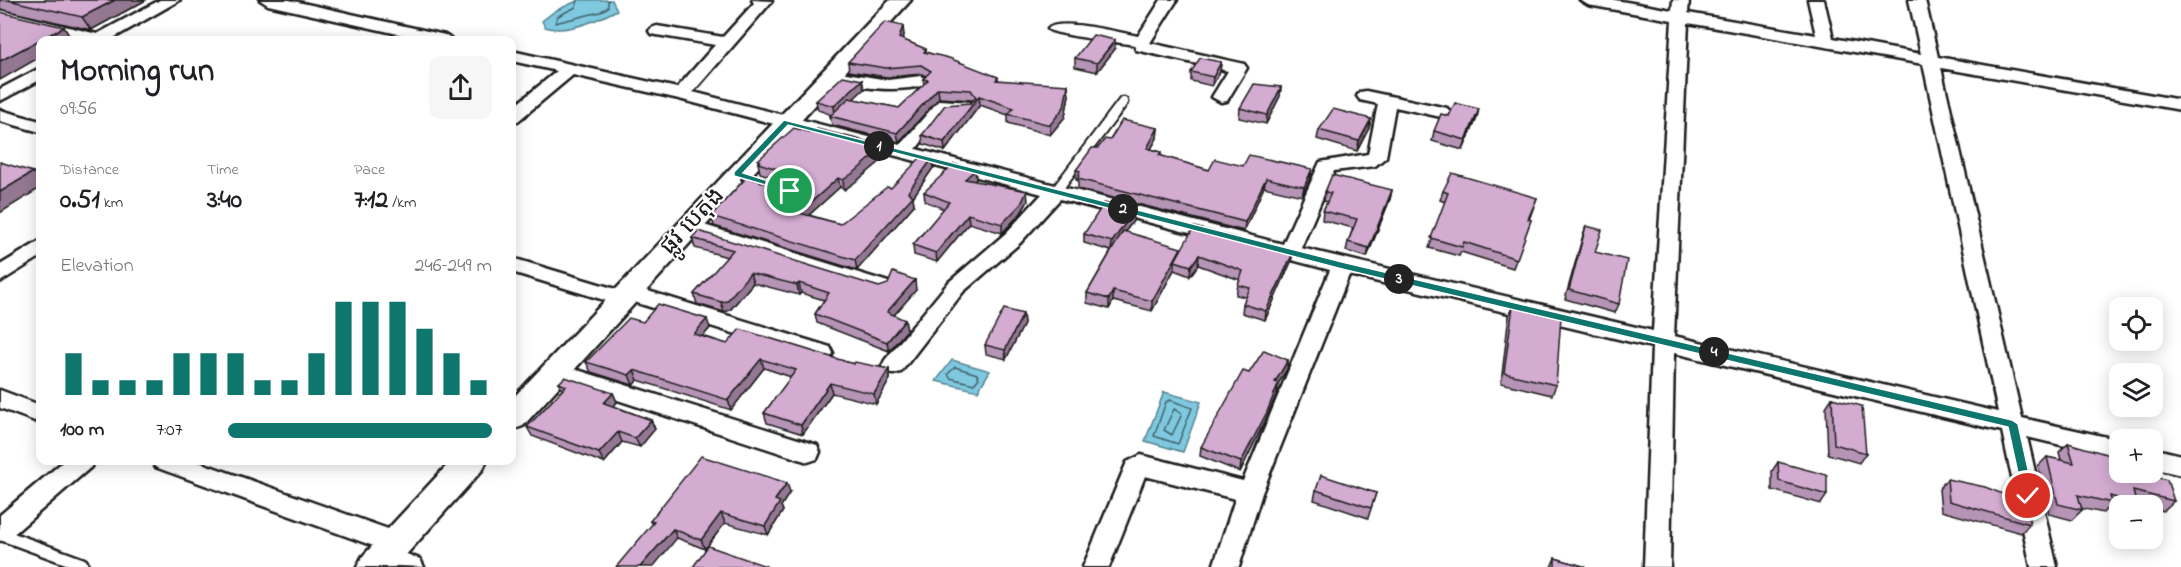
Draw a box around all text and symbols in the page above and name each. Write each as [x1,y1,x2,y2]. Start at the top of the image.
text: Morning run [60,48,214,96]
button: share [429,56,492,119]
text: 09:56 [60,95,97,124]
pin: 1 [864,131,894,161]
text: 1 [876,134,882,158]
text: Distance [60,158,119,182]
text: Time [207,158,239,182]
text: Pace [354,158,385,182]
pin [764,165,815,216]
icon: arrive [773,174,806,207]
street label: ផ្លូវ បេតុង [652,180,735,265]
text: 0.51 [60,182,100,220]
text: 3:40 [207,182,242,220]
text: 7:12 [354,182,388,220]
text: km [100,191,123,215]
text: /km [388,191,417,215]
pin: 2 [1108,194,1138,224]
text: 2 [1119,197,1127,221]
text: Elevation [60,252,134,281]
text: 246–249 m [415,252,492,281]
pin: 3 [1384,264,1414,294]
text: 3 [1396,267,1402,291]
map controls [2109,297,2163,549]
button: locate [2109,297,2163,351]
pin: 4 [1699,337,1729,367]
text: 4 [1711,340,1717,364]
button: layers [2109,363,2163,417]
text: 100 m [60,416,104,445]
text: 7:07 [156,416,183,445]
button: + [2109,429,2163,483]
pin [2002,470,2053,521]
icon: check [2011,479,2044,512]
button: − [2109,495,2163,549]

